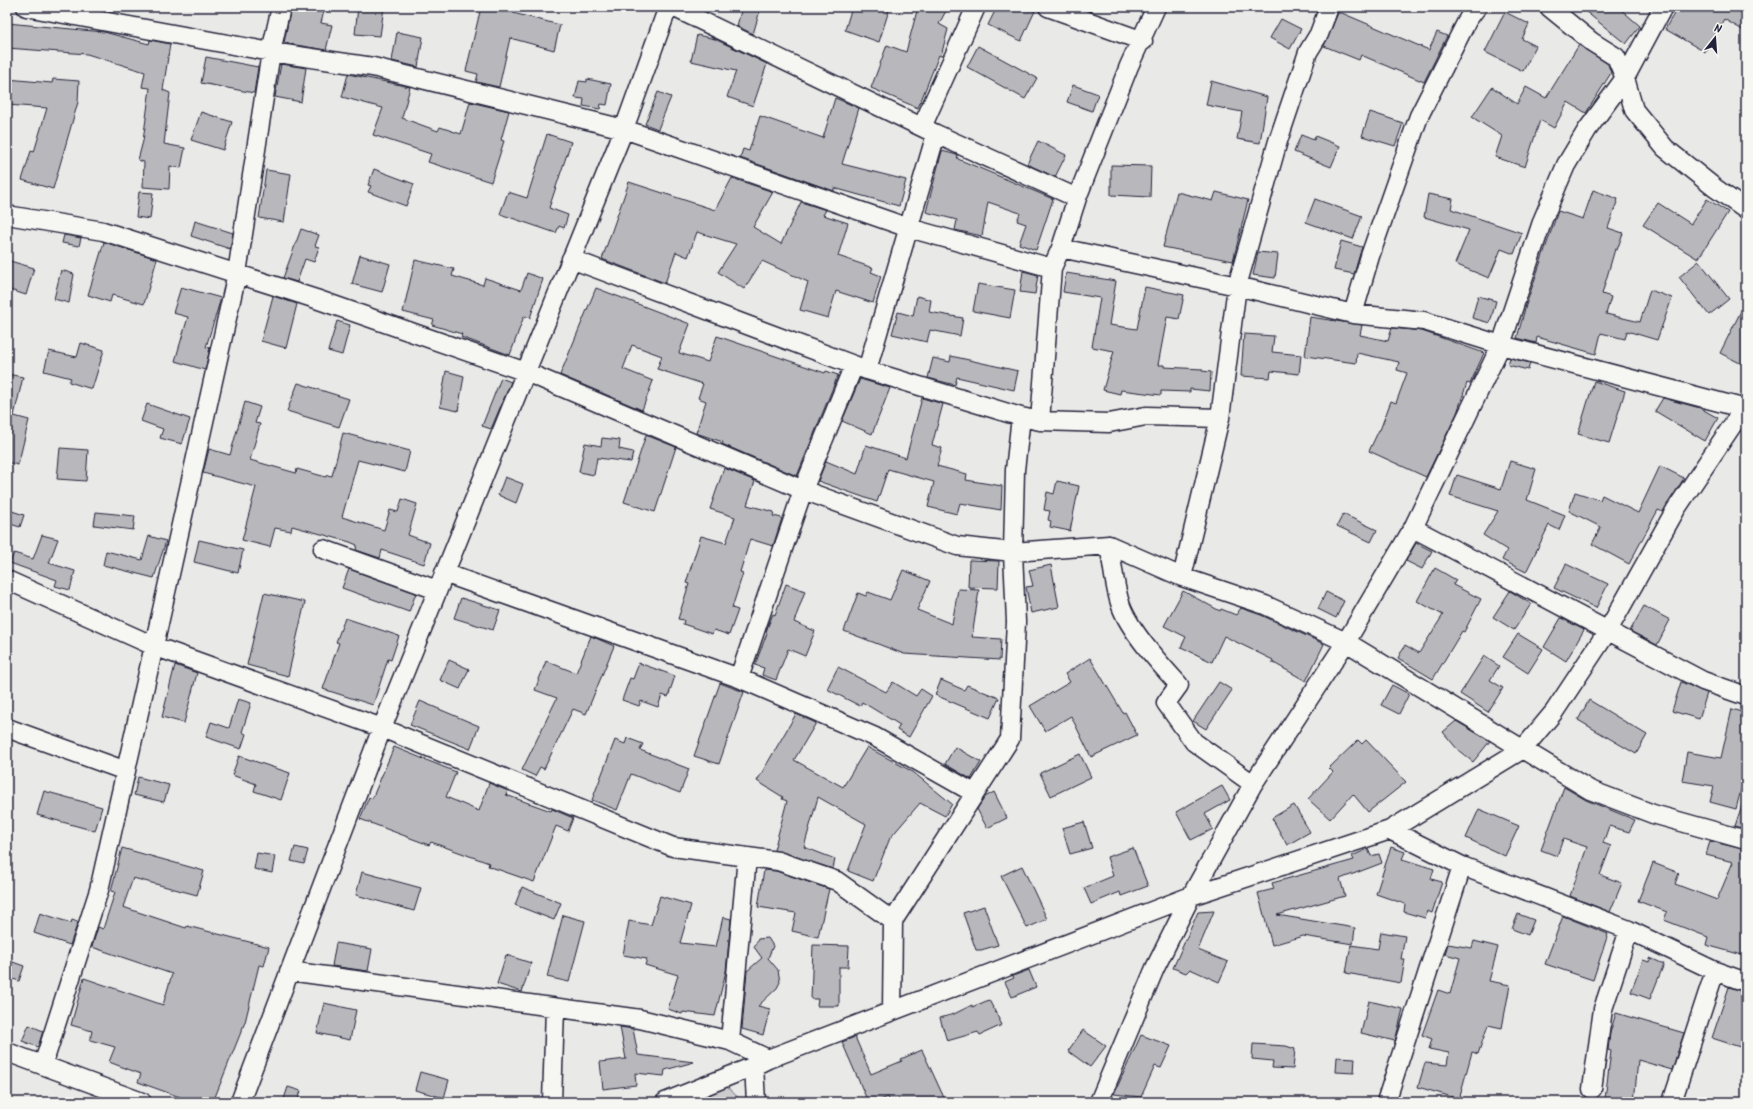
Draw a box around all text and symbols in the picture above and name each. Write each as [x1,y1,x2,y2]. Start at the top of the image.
north arrow [1695,18,1735,58]
text: N [1712,20,1724,39]

